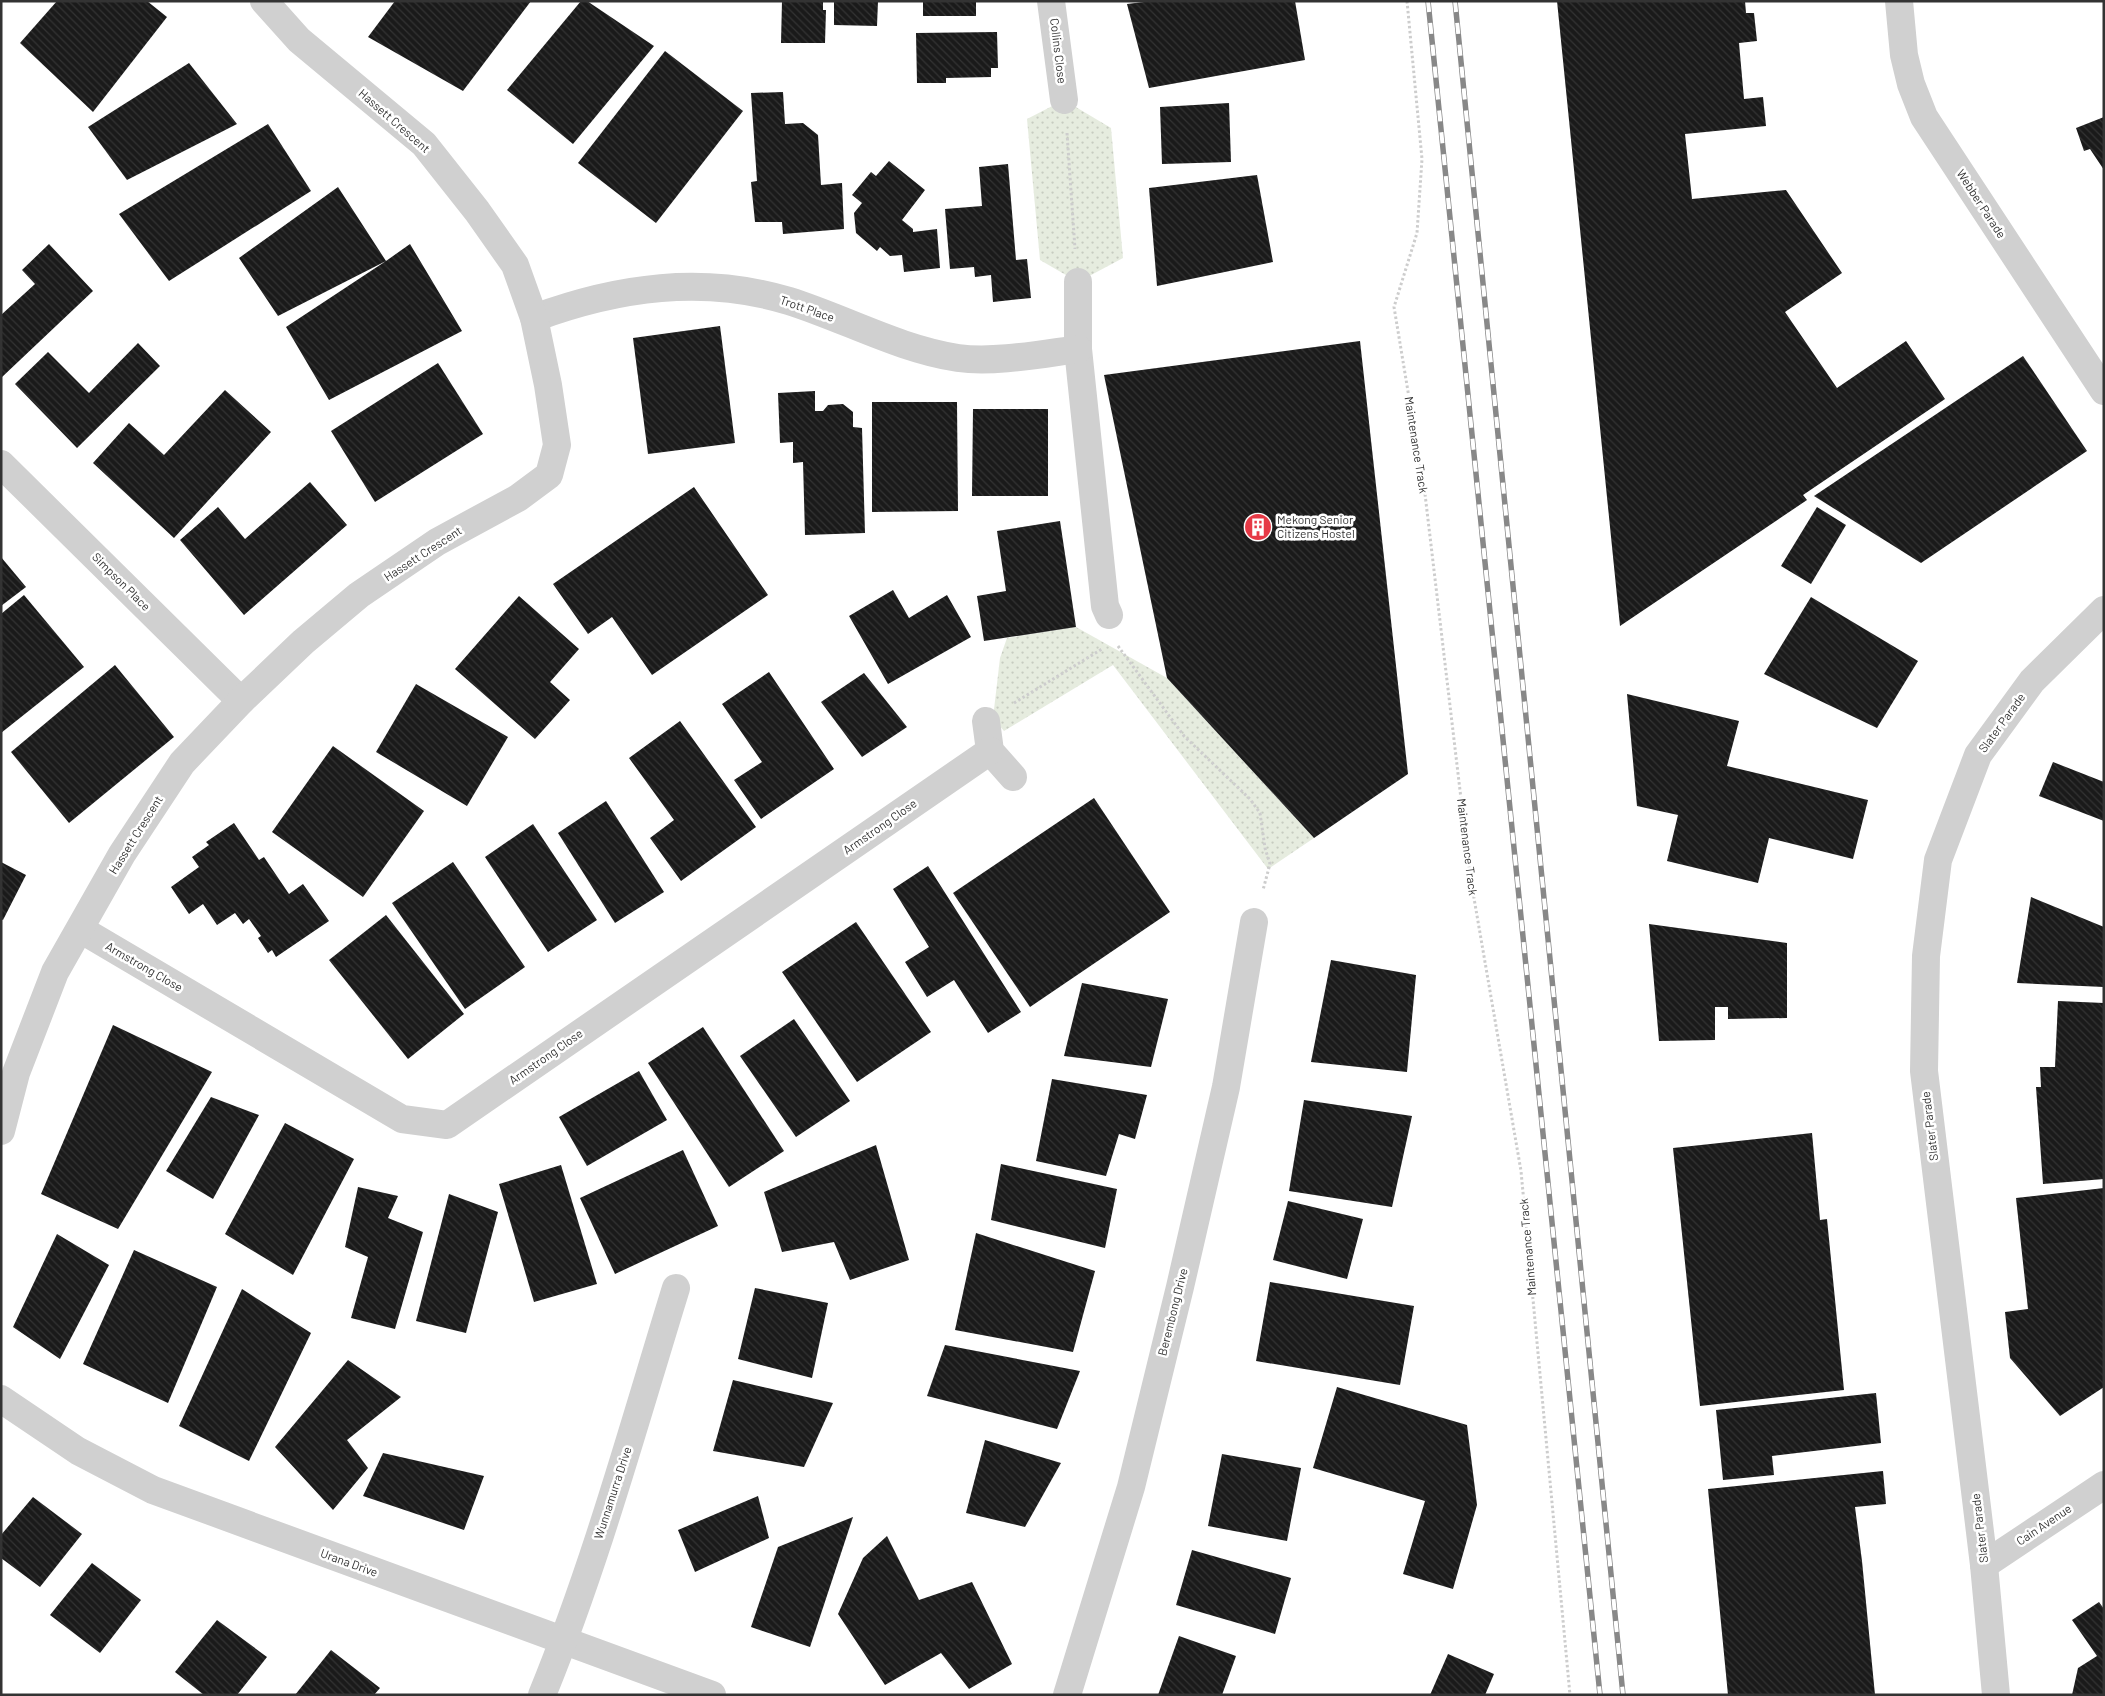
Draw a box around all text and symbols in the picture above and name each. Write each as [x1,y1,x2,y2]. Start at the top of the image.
street label: Collins Close [1048,17,1070,84]
street label: Hassett Crescent [356,85,433,155]
street label: Webber Parade [1954,166,2009,240]
street label: Trott Place [778,292,836,324]
street label: Maintenance Track [1402,395,1432,494]
building icon: Mekong Senior Citizens Hostel [1243,512,1273,542]
place label: Mekong Senior Citizens Hostel [1277,512,1355,540]
street label: Hassett Crescent [381,523,464,584]
street label: Simpson Place [90,549,154,613]
street label: Slater Parade [1975,690,2027,755]
street label: Hassett Crescent [105,793,165,876]
street label: Armstrong Close [840,796,919,857]
street label: Maintenance Track [1455,798,1481,896]
street label: Armstrong Close [104,938,185,994]
street label: Armstrong Close [506,1026,585,1087]
street label: Slater Parade [1918,1091,1940,1162]
street label: Maintenance Track [1516,1198,1538,1296]
street label: Berembong Drive [1154,1267,1190,1357]
street label: Wunnamurra Drive [591,1445,634,1541]
street label: Slater Parade [1968,1493,1990,1564]
street label: Cain Avenue [2013,1501,2074,1548]
street label: Urana Drive [319,1545,380,1579]

